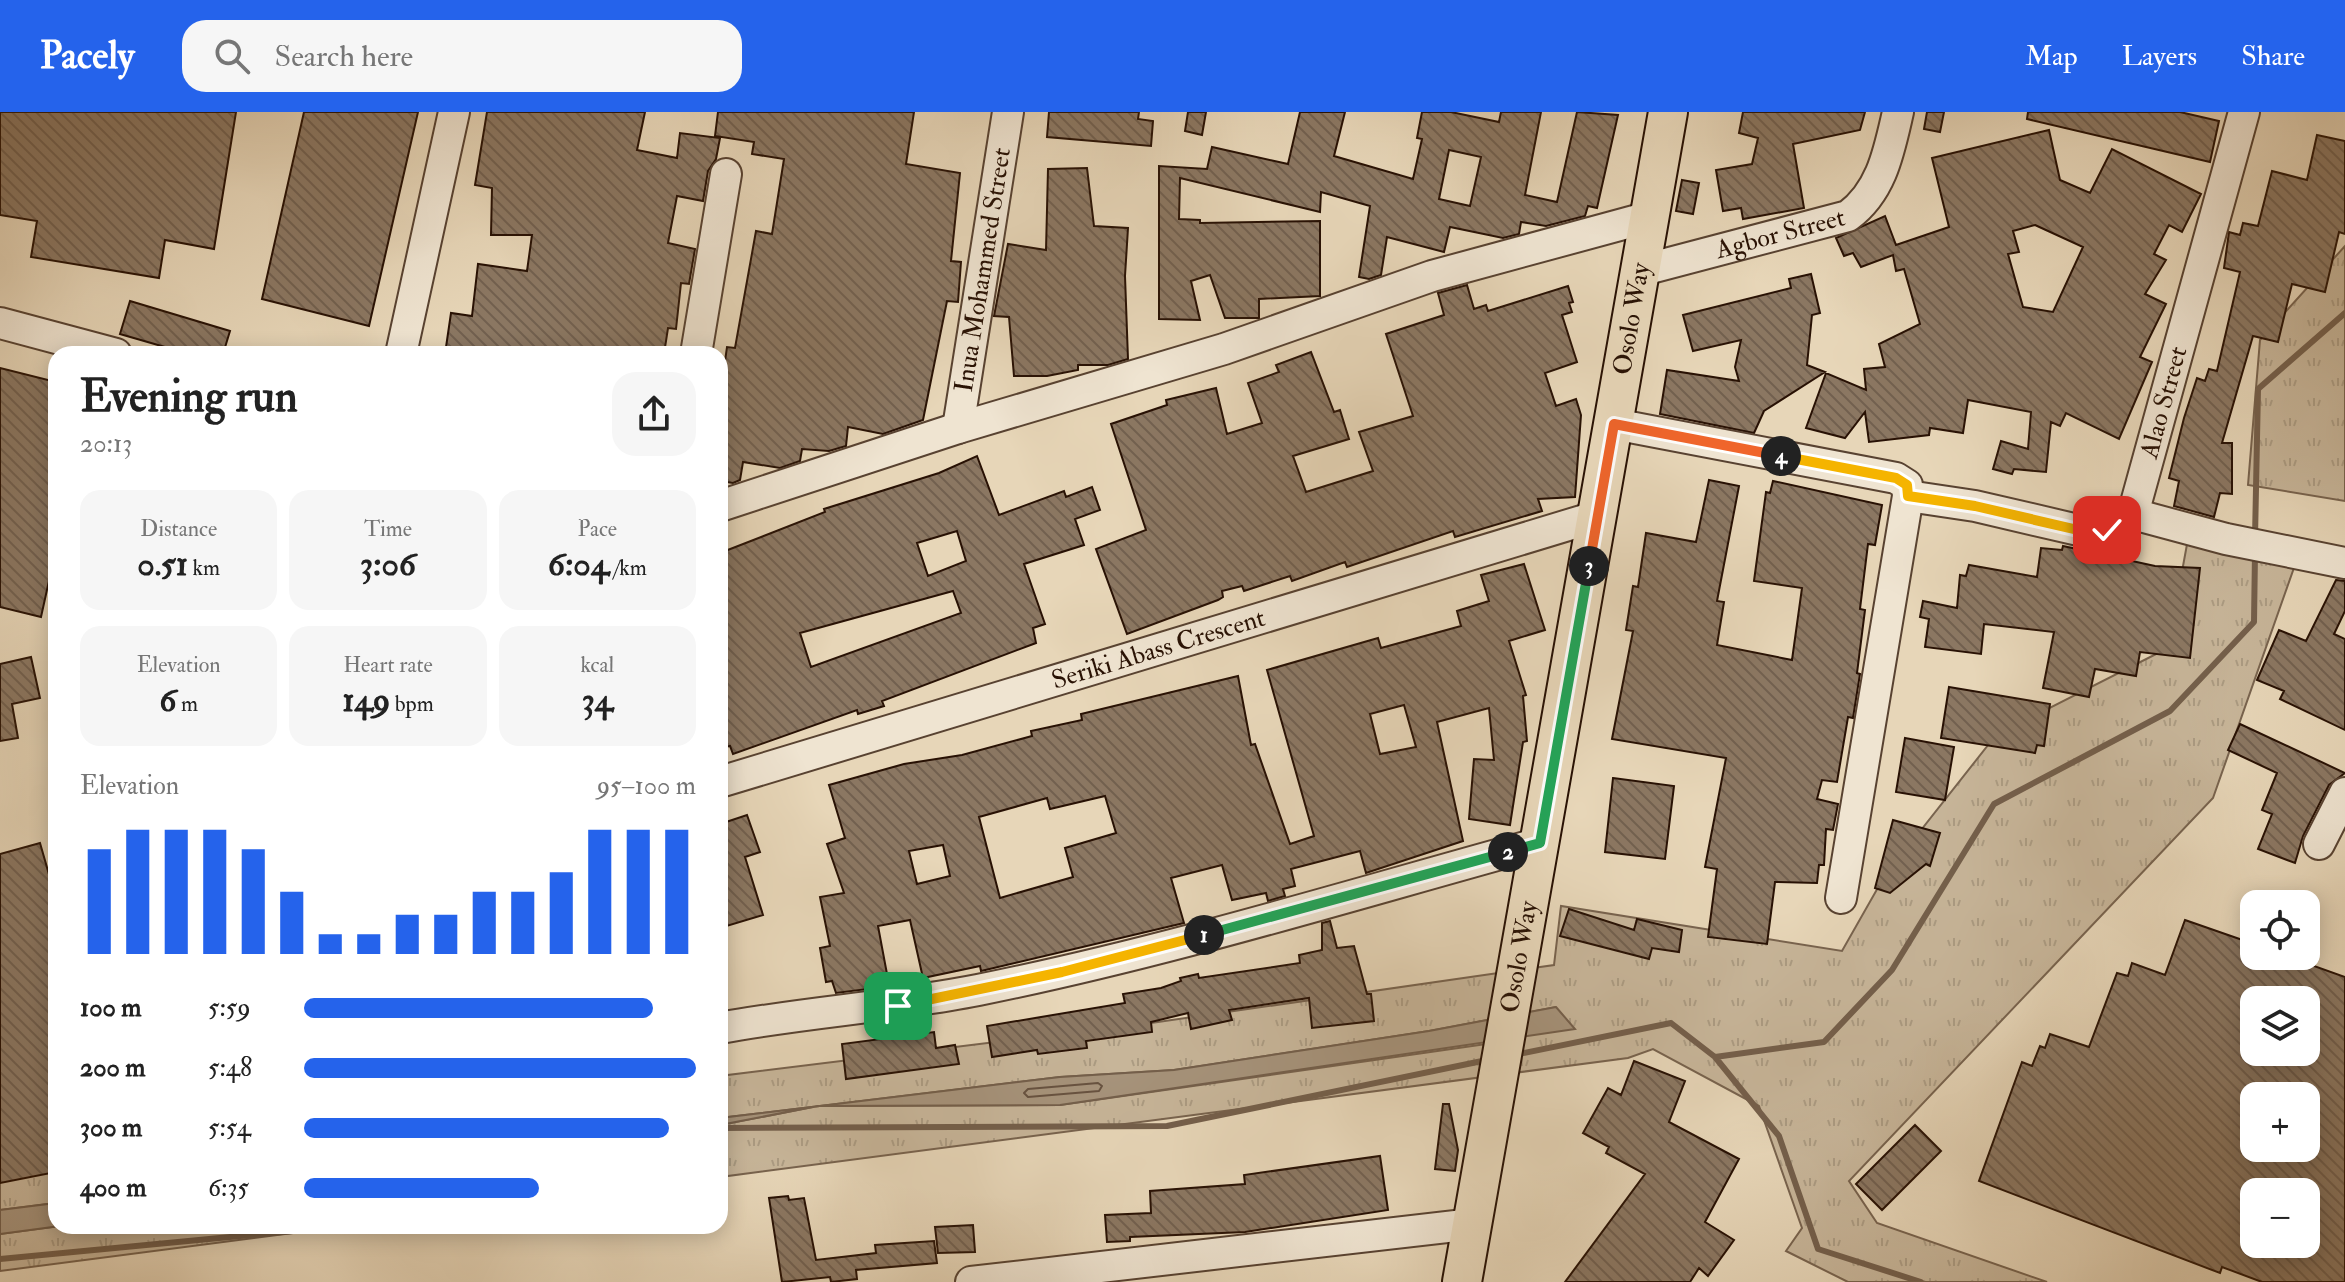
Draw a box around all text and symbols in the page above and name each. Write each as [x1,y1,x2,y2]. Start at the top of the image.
search box [182,20,742,92]
text: Pacely [40,32,134,80]
icon: search [210,34,254,78]
text: Search here [274,38,413,75]
text: Map [2025,39,2078,74]
text: Layers [2122,39,2197,74]
text: Share [2241,39,2305,74]
street label: Inua Mohammed Street [948,146,1018,394]
street label: Agbor Street [1711,201,1848,266]
street label: Osolo Way [1606,260,1657,377]
street label: Alao Street [2133,343,2194,463]
text: Evening run [80,370,298,425]
button: share [612,372,696,456]
text: 20:13 [80,428,132,460]
pin: 4 [1761,436,1801,476]
text: 4 [1775,442,1787,470]
pin [2073,496,2141,564]
icon: check [2085,508,2129,552]
text: Distance [140,515,217,543]
text: Time [364,515,412,543]
text: Pace [578,515,617,543]
text: 0.51 [137,543,188,586]
text: 3:06 [360,543,416,586]
text: 6:04 [548,543,609,586]
pin: 3 [1569,546,1609,586]
text: 3 [1585,552,1593,580]
text: km [188,554,220,582]
text: /km [609,554,647,582]
street label: Seriki Abass Crescent [1048,602,1269,697]
text: Elevation [137,651,221,679]
text: Heart rate [343,651,433,679]
text: kcal [580,651,614,679]
text: 6 [159,679,176,722]
text: 149 [342,679,390,722]
text: 34 [582,679,613,722]
text: m [176,690,198,718]
text: bpm [390,690,434,718]
text: Elevation [80,770,179,802]
text: 95–100 m [597,770,696,802]
pin: 2 [1488,832,1528,872]
text: 2 [1502,838,1514,866]
map controls [2240,890,2320,1258]
button: locate [2240,890,2320,970]
street label: Osolo Way [1494,898,1545,1015]
pin: 1 [1184,915,1224,955]
text: 1 [1200,921,1208,949]
pin [864,972,932,1040]
icon: arrive [876,984,920,1028]
button: layers [2240,986,2320,1066]
text: 100 m [80,992,141,1024]
text: 5:59 [208,992,251,1024]
text: 200 m [80,1052,145,1084]
text: 5:48 [208,1052,252,1084]
button: + [2240,1082,2320,1162]
text: 300 m [80,1112,142,1144]
text: 5:54 [208,1112,251,1144]
text: 400 m [80,1172,146,1204]
text: 6:35 [208,1172,249,1204]
button: − [2240,1178,2320,1258]

